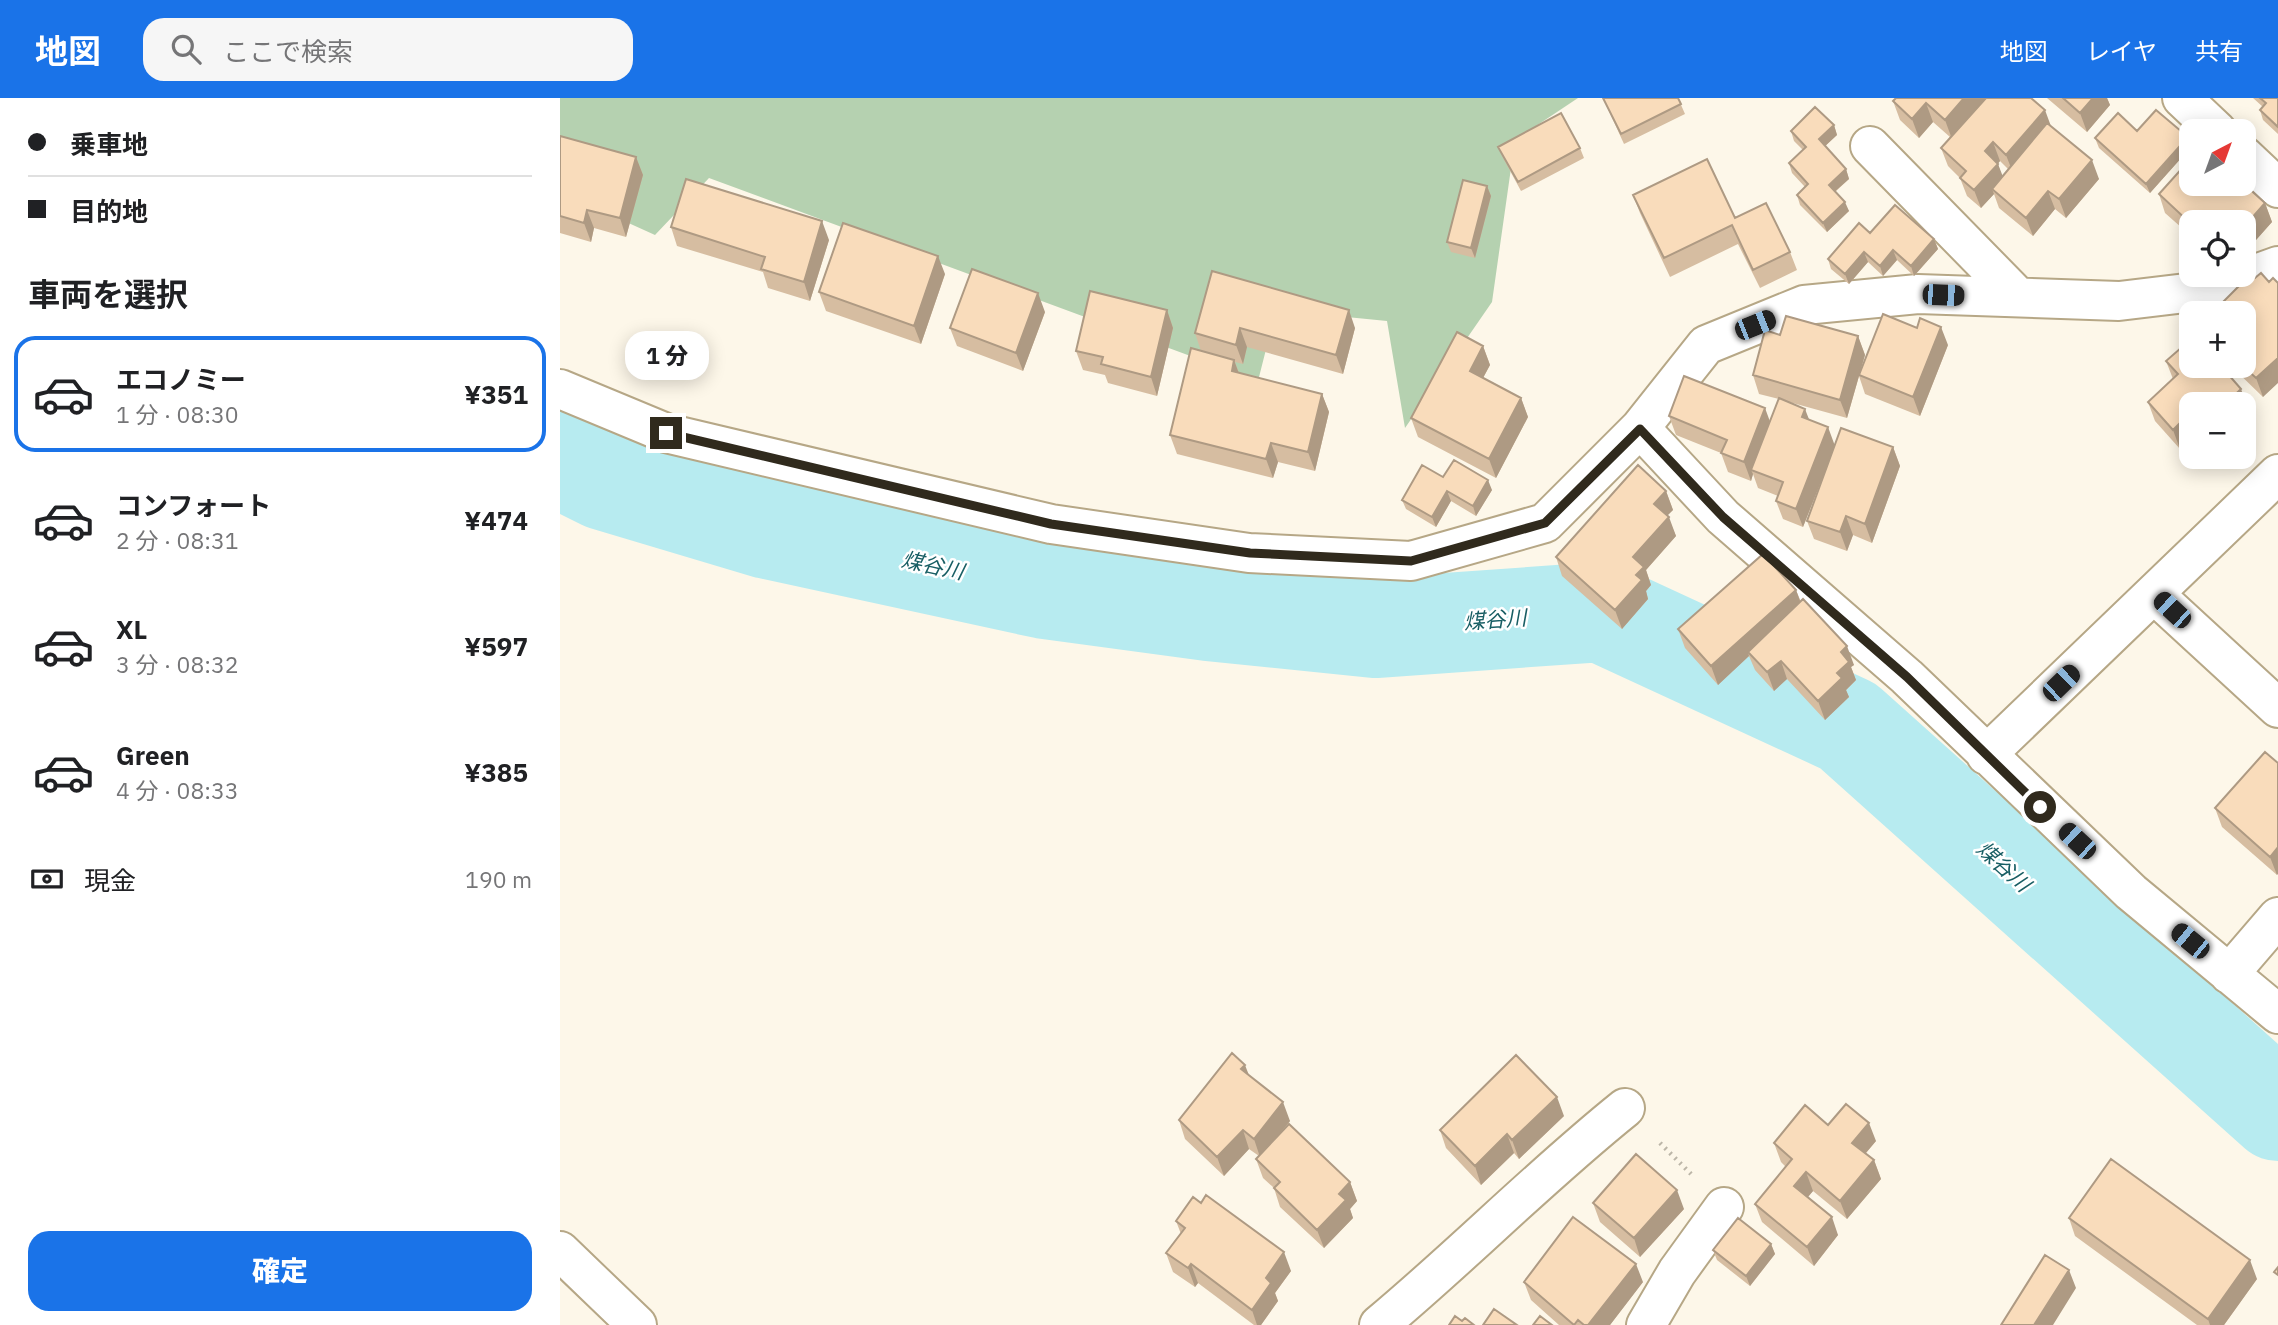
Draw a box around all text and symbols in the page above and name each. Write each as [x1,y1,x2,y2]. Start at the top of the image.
search box [143,18,633,81]
text: 地図 [35,29,101,72]
icon: search [167,30,205,68]
text: ここで検索 [223,34,353,68]
text: 地図 [2000,35,2048,67]
text: レイヤ [2086,35,2157,67]
text: 共有 [2195,35,2243,67]
north arrow [2179,119,2256,196]
map controls [2179,119,2256,469]
text: 乗車地 [70,127,148,161]
text: 目的地 [70,194,148,228]
button: locate [2179,210,2256,287]
text: 車両を選択 [28,273,188,315]
car [1922,284,1965,306]
button: + [2179,301,2256,378]
car [1732,307,1779,343]
callout: 1 分 [624,331,708,380]
text: 1 分 [646,340,688,370]
text: エコノミー [116,362,246,396]
icon: car [32,363,95,426]
text: ¥351 [464,377,528,411]
button: − [2179,392,2256,469]
text: 1 分 · 08:30 [116,399,239,429]
route end [650,417,682,449]
text: コンフォート [116,488,271,522]
icon: car [32,489,95,552]
text: ¥474 [464,503,528,537]
text: 2 分 · 08:31 [116,525,239,555]
water label: 煤谷川 [899,545,969,586]
car [2150,588,2195,632]
water label: 煤谷川 [1463,603,1529,635]
text: XL [116,612,147,646]
icon: car [32,615,95,678]
text: ¥597 [464,629,528,663]
text: 3 分 · 08:32 [116,649,239,679]
car [2039,661,2084,705]
text: Green [116,738,190,772]
icon: car [32,741,95,804]
text: ¥385 [464,755,528,789]
text: 4 分 · 08:33 [116,775,239,805]
route start [2024,791,2056,823]
car [2055,819,2100,863]
water label: 煤谷川 [1971,835,2038,899]
icon: cash [28,860,66,898]
text: 現金 [84,863,136,897]
text: 190 m [465,864,532,894]
car [2168,920,2213,962]
button: 確定 [28,1231,532,1311]

